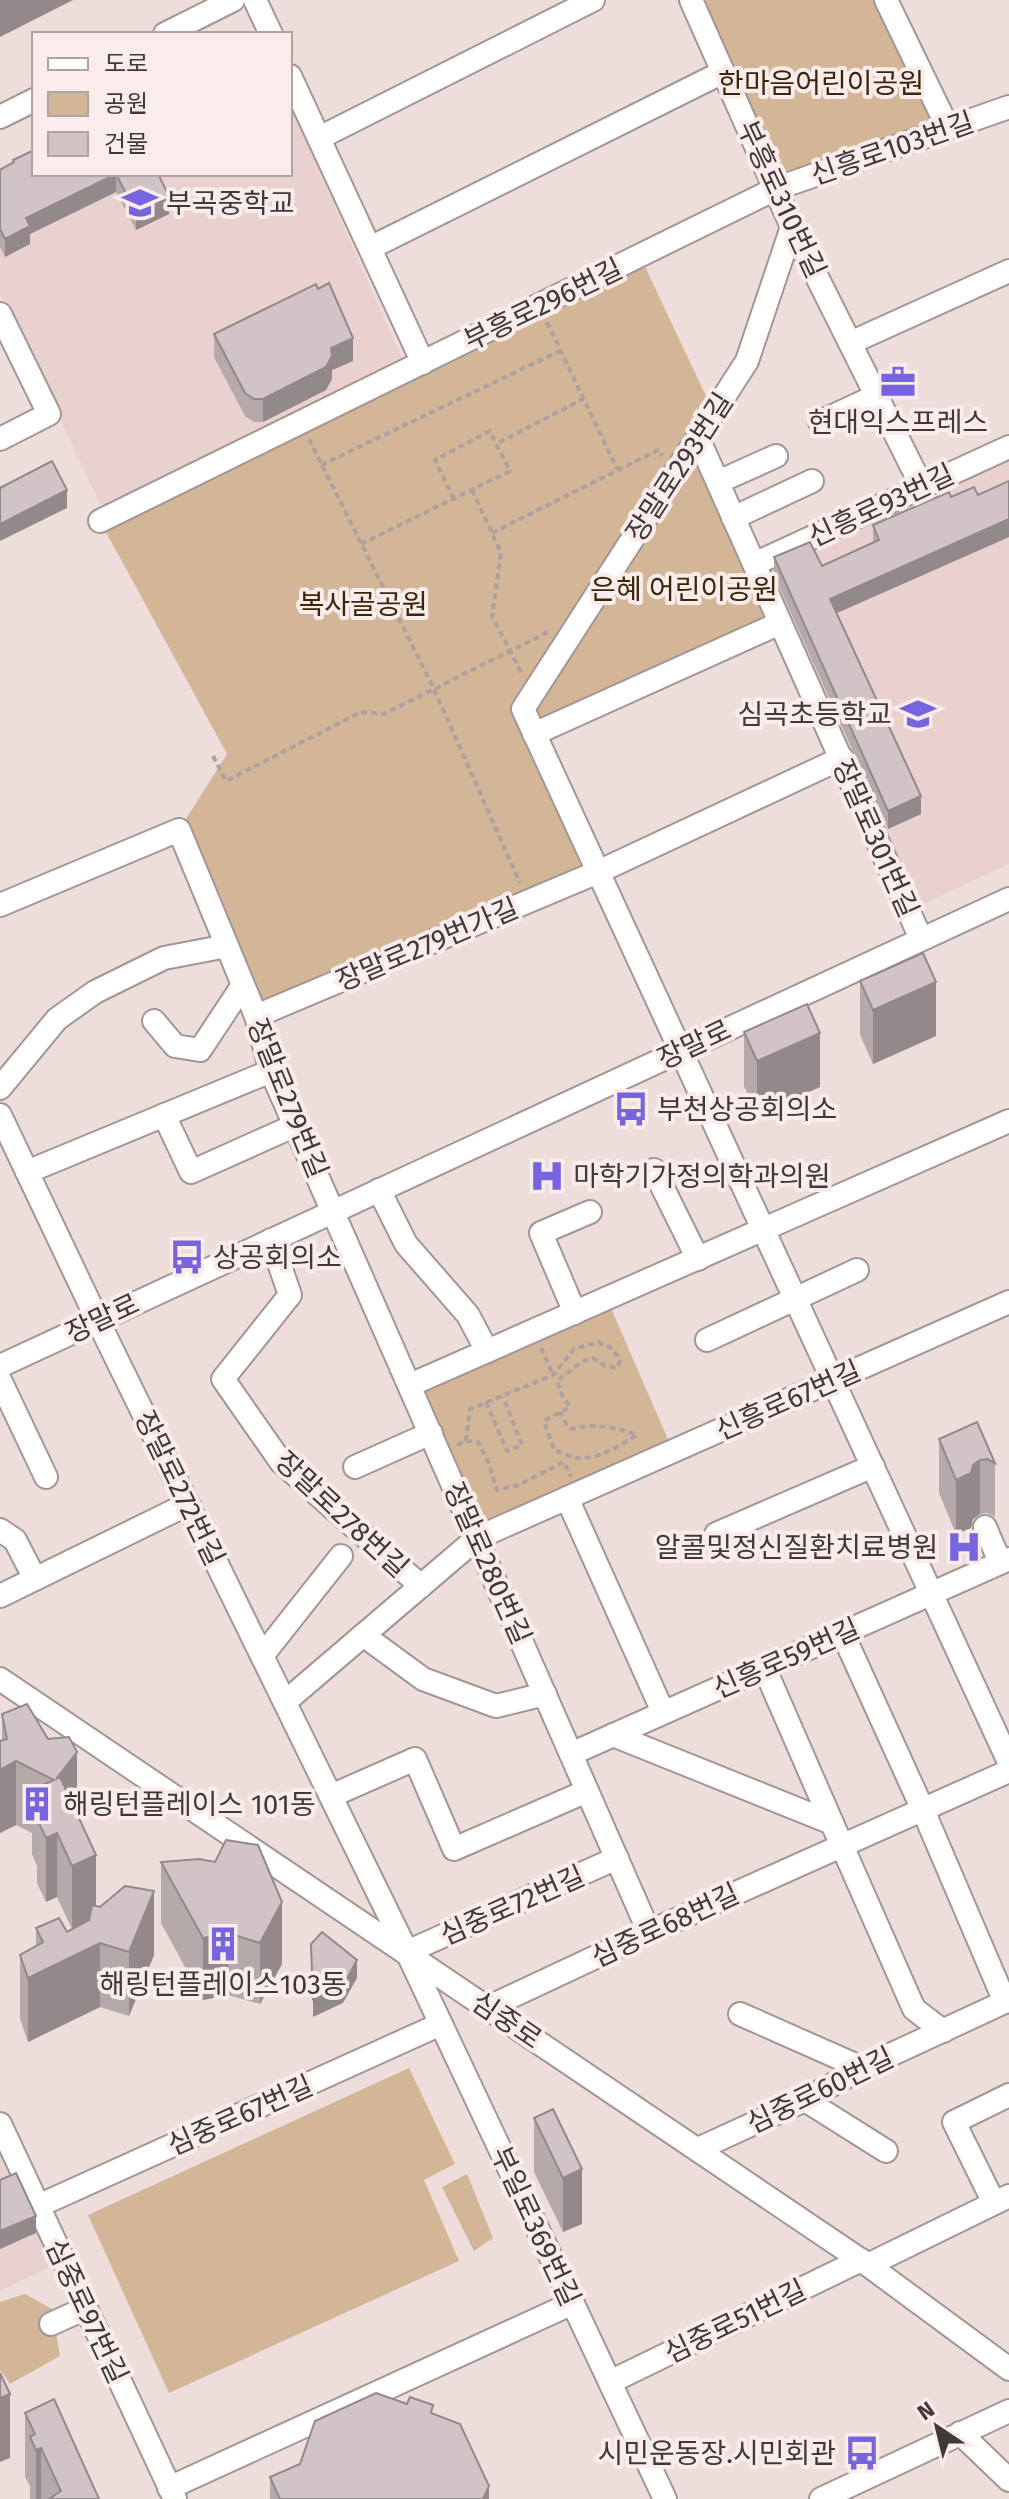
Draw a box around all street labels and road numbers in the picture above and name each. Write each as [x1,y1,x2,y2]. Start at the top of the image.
street label: 신흥로103번길 [806,105,978,192]
street label: 부흥로310번길 [731,115,832,283]
street label: 부흥로296번길 [459,252,628,357]
street label: 장말로293번길 [619,387,740,548]
street label: 신흥로93번길 [803,457,959,554]
street label: 장말로301번길 [826,754,925,922]
street label: 장말로279번가길 [331,891,523,998]
street label: 장말로 [652,1013,736,1076]
street label: 장말로279번길 [241,1014,334,1183]
street label: 장말로 [60,1287,144,1350]
street label: 신흥로67번길 [710,1354,866,1447]
street label: 장말로272번길 [128,1405,231,1571]
street label: 장말로278번길 [268,1444,415,1584]
street label: 장말로280번길 [437,1477,538,1649]
street label: 신흥로59번길 [708,1611,865,1705]
street label: 심중로72번길 [435,1859,590,1952]
street label: 심중로68번길 [586,1877,744,1974]
street label: 심중로 [465,1985,548,2056]
street label: 심중로60번길 [741,2041,899,2140]
street label: 심중로67번길 [162,2069,318,2162]
street label: 부일로369번길 [484,2141,587,2311]
street label: 심중로97번길 [39,2234,134,2389]
street label: 심중로51번길 [659,2273,811,2370]

